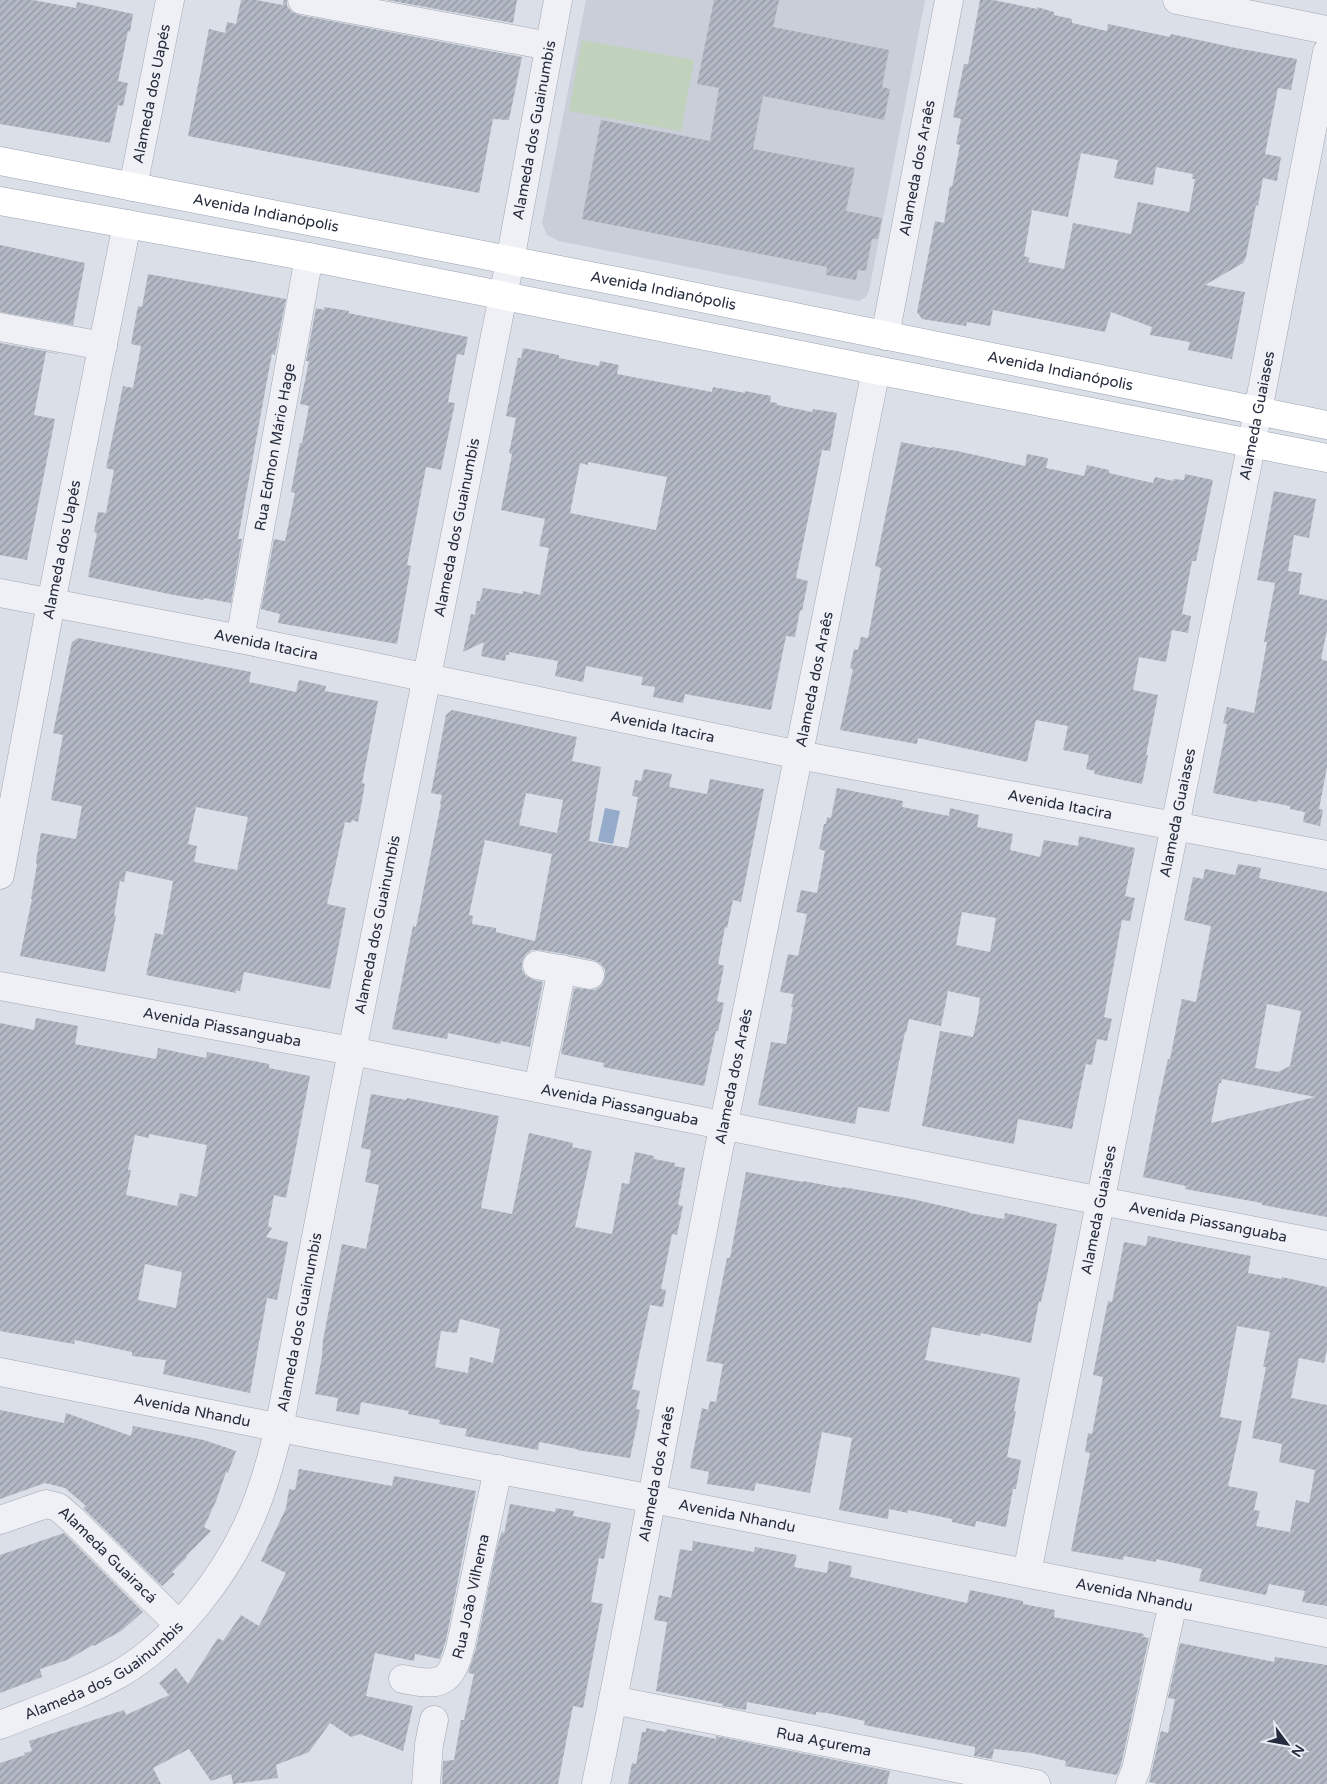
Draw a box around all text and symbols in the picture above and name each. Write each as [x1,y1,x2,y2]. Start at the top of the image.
street label: Alameda dos Uapés [129,22,174,165]
street label: Alameda dos Guainumbis [509,39,559,221]
street label: Alameda dos Araês [895,99,939,238]
street label: Avenida Indianópolis [192,190,340,236]
street label: Avenida Indianópolis [589,267,738,314]
street label: Avenida Indianópolis [986,347,1135,394]
street label: Alameda Guaiases [1236,349,1278,482]
street label: Rua Edmon Mário Hage [251,362,299,532]
street label: Alameda dos Guainumbis [430,436,483,619]
street label: Alameda dos Uapés [39,478,84,621]
street label: Alameda dos Araês [792,610,837,749]
street label: Avenida Itacira [212,625,320,664]
street label: Avenida Itacira [609,707,716,746]
street label: Alameda Guaiases [1156,747,1199,879]
street label: Avenida Itacira [1006,786,1114,823]
street label: Alameda dos Guainumbis [351,834,404,1016]
street label: Avenida Piassanguaba [142,1004,303,1050]
street label: Alameda dos Araês [711,1007,756,1146]
street label: Avenida Piassanguaba [539,1080,700,1129]
street label: Alameda Guaiases [1077,1144,1120,1276]
street label: Avenida Piassanguaba [1128,1198,1289,1246]
street label: Alameda dos Guainumbis [273,1231,326,1413]
street label: Avenida Nhandu [132,1390,252,1431]
street label: Alameda dos Araês [635,1404,678,1543]
street label: Avenida Nhandu [677,1495,797,1536]
street label: Alameda Guairacá [55,1503,161,1607]
street label: Rua João Vilhema [448,1532,493,1661]
street label: Avenida Nhandu [1074,1574,1194,1615]
street label: Alameda dos Guainumbis [22,1618,187,1724]
north arrow [1262,1719,1312,1769]
street label: Rua Açurema [775,1724,873,1760]
text: N [1287,1741,1308,1760]

